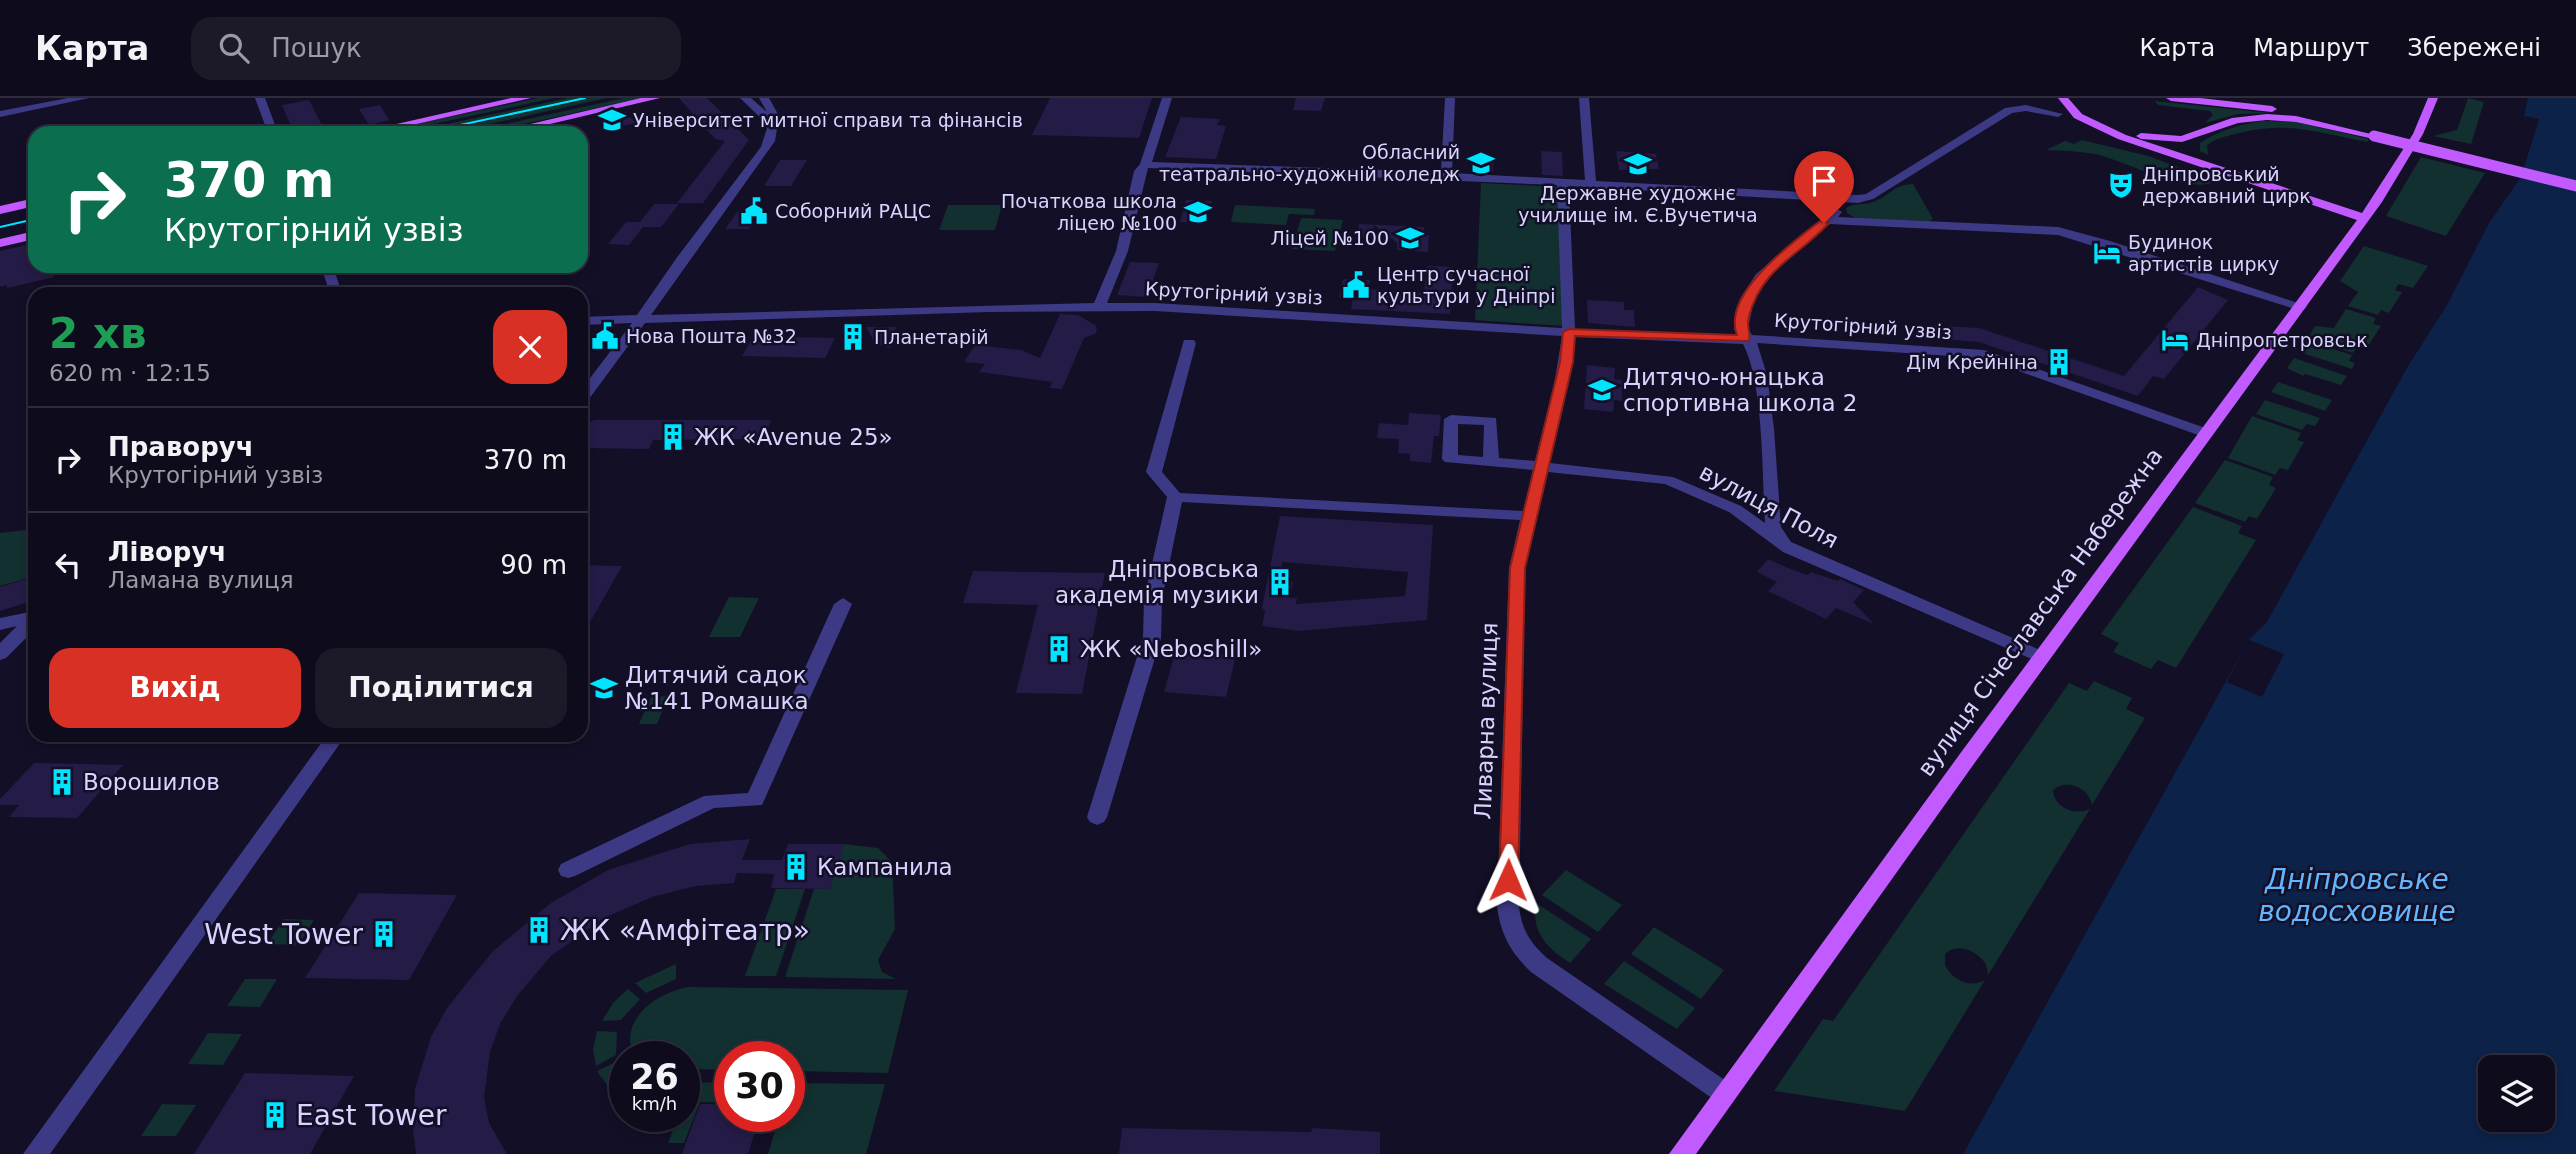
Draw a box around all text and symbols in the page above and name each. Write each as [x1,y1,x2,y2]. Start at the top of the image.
search box [191,17,681,80]
text: Карта [35,29,149,68]
icon: search [215,29,253,67]
text: Пошук [271,33,362,63]
text: Карта [2140,34,2215,62]
text: Маршрут [2253,34,2369,62]
text: Збережені [2407,34,2541,62]
school or university icon: Університет митної справи та фінансів [597,105,627,135]
place label: Університет митної справи та фінансів [633,109,1023,131]
place label: Обласний театрально-художній коледж [1159,141,1460,185]
school or university icon: Обласний театрально-художній коледж [1466,148,1496,178]
school or university icon: Державне художнє училище ім. Є.Вучетича [1623,149,1653,179]
pin [1794,151,1854,223]
text: 370 m [164,152,334,209]
icon: right [49,154,140,245]
icon: arrive [1805,162,1843,200]
place label: Дніпровський державний цирк [2142,163,2311,207]
theatre icon: Дніпровський державний цирк [2106,170,2136,200]
place label: Державне художнє училище ім. Є.Вучетича [1518,182,1758,226]
place label: Початкова школа ліцею №100 [1001,190,1177,234]
public building icon: Соборний РАЦС [739,196,769,226]
school or university icon: Початкова школа ліцею №100 [1183,197,1213,227]
place label: Соборний РАЦС [775,200,931,222]
text: Крутогірний узвіз [164,211,464,249]
school or university icon: Ліцей №100 [1395,223,1425,253]
place label: Ліцей №100 [1270,227,1389,249]
place label: Будинок артистів цирку [2128,231,2279,275]
hotel icon: Будинок артистів цирку [2092,238,2122,268]
place label: Центр сучасної культури у Дніпрі [1377,263,1555,307]
public building icon: Центр сучасної культури у Дніпрі [1341,270,1371,300]
street label: Крутогірний узвіз [1145,277,1323,309]
text: 2 хв [49,309,147,358]
street label: Крутогірний узвіз [1773,309,1953,343]
button: close [493,310,567,384]
public building icon: Нова Пошта №32 [590,321,620,351]
building icon: Планетарій [838,322,868,352]
place label: Нова Пошта №32 [626,325,797,347]
hotel icon: Дніпропетровськ [2160,325,2190,355]
place label: Планетарій [874,326,989,348]
place label: Дніпропетровськ [2196,329,2368,351]
building icon: Дім Крейніна [2044,347,2074,377]
place label: Дім Крейніна [1906,351,2038,373]
text: 620 m · 12:15 [49,360,211,386]
place label: Дитячо-юнацька спортивна школа 2 [1623,364,1857,416]
school or university icon: Дитячо-юнацька спортивна школа 2 [1587,375,1617,405]
building icon: ЖК «Avenue 25» [658,422,688,452]
place label: ЖК «Avenue 25» [694,424,893,450]
text: Праворуч [108,432,254,462]
icon: right [49,441,87,479]
street label: вулиця Січеславська Набережна [1912,443,2168,781]
text: 370 m [484,445,567,475]
street label: вулиця Поля [1695,458,1843,554]
text: Крутогірний узвіз [108,462,323,488]
text: Ліворуч [108,537,226,567]
icon: left [49,546,87,584]
text: 90 m [500,550,567,580]
place label: Дніпровська академія музики [1055,556,1259,608]
text: Ламана вулиця [108,567,294,593]
building icon: Дніпровська академія музики [1265,567,1295,597]
street label: Ливарна вулиця [1470,622,1502,820]
building icon: ЖК «Neboshill» [1044,634,1074,664]
place label: ЖК «Neboshill» [1080,636,1262,662]
button: Вихід [49,648,301,728]
button: Поділитися [315,648,567,728]
place label: Дитячий садок №141 Ромашка [625,662,809,714]
school or university icon: Дитячий садок №141 Ромашка [589,673,619,703]
building icon: Ворошилов [47,767,77,797]
place label: Ворошилов [83,769,220,795]
position arrow [1471,843,1545,917]
building icon: Кампанила [781,852,811,882]
place label: Кампанила [817,854,953,880]
water label: Дніпровське водосховище [2258,863,2456,928]
place label: ЖК «Амфітеатр» [560,914,810,947]
building icon: ЖК «Амфітеатр» [524,915,554,945]
place label: West Tower [204,918,363,951]
building icon: West Tower [369,919,399,949]
speed limit sign: 30 [714,1041,805,1132]
map controls [2478,1055,2555,1132]
button: layers [2478,1055,2555,1132]
text: 26 [630,1057,679,1097]
text: km/h [632,1093,677,1114]
place label: East Tower [296,1099,447,1132]
building icon: East Tower [260,1100,290,1130]

